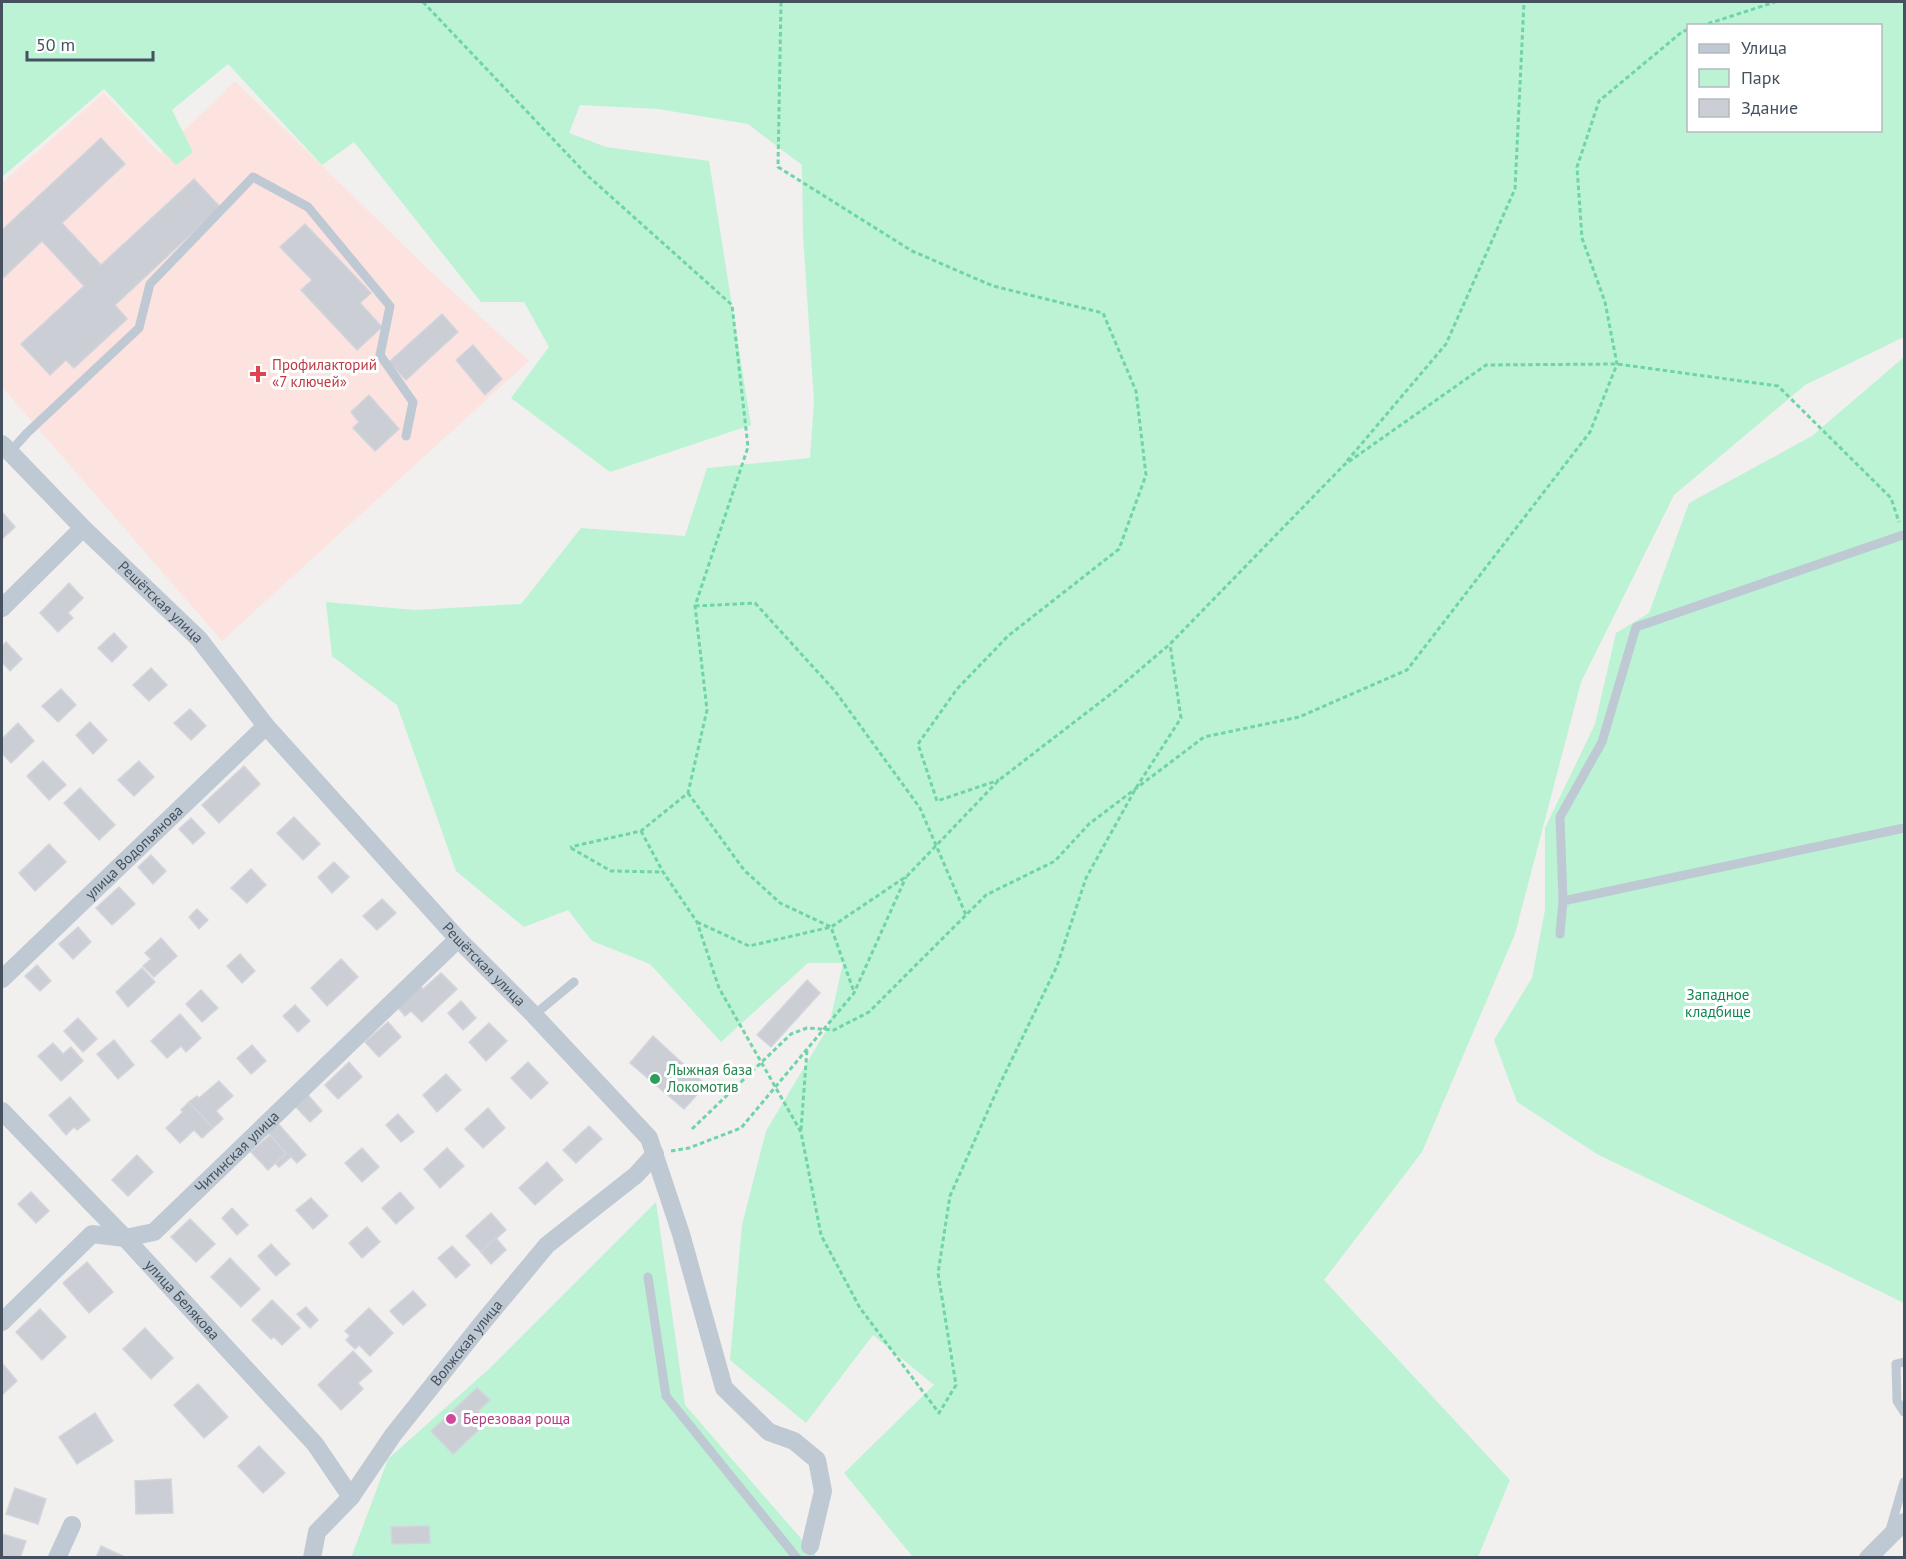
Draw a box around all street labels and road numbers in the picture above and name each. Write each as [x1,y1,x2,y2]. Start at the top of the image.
street label: Решётская улица [114,557,207,647]
street label: улица Водопьянова [81,801,187,903]
street label: Решётская улица [438,918,530,1010]
street label: Читинская улица [190,1107,283,1197]
street label: улица Белякова [141,1255,224,1344]
street label: Волжская улица [426,1296,506,1389]

